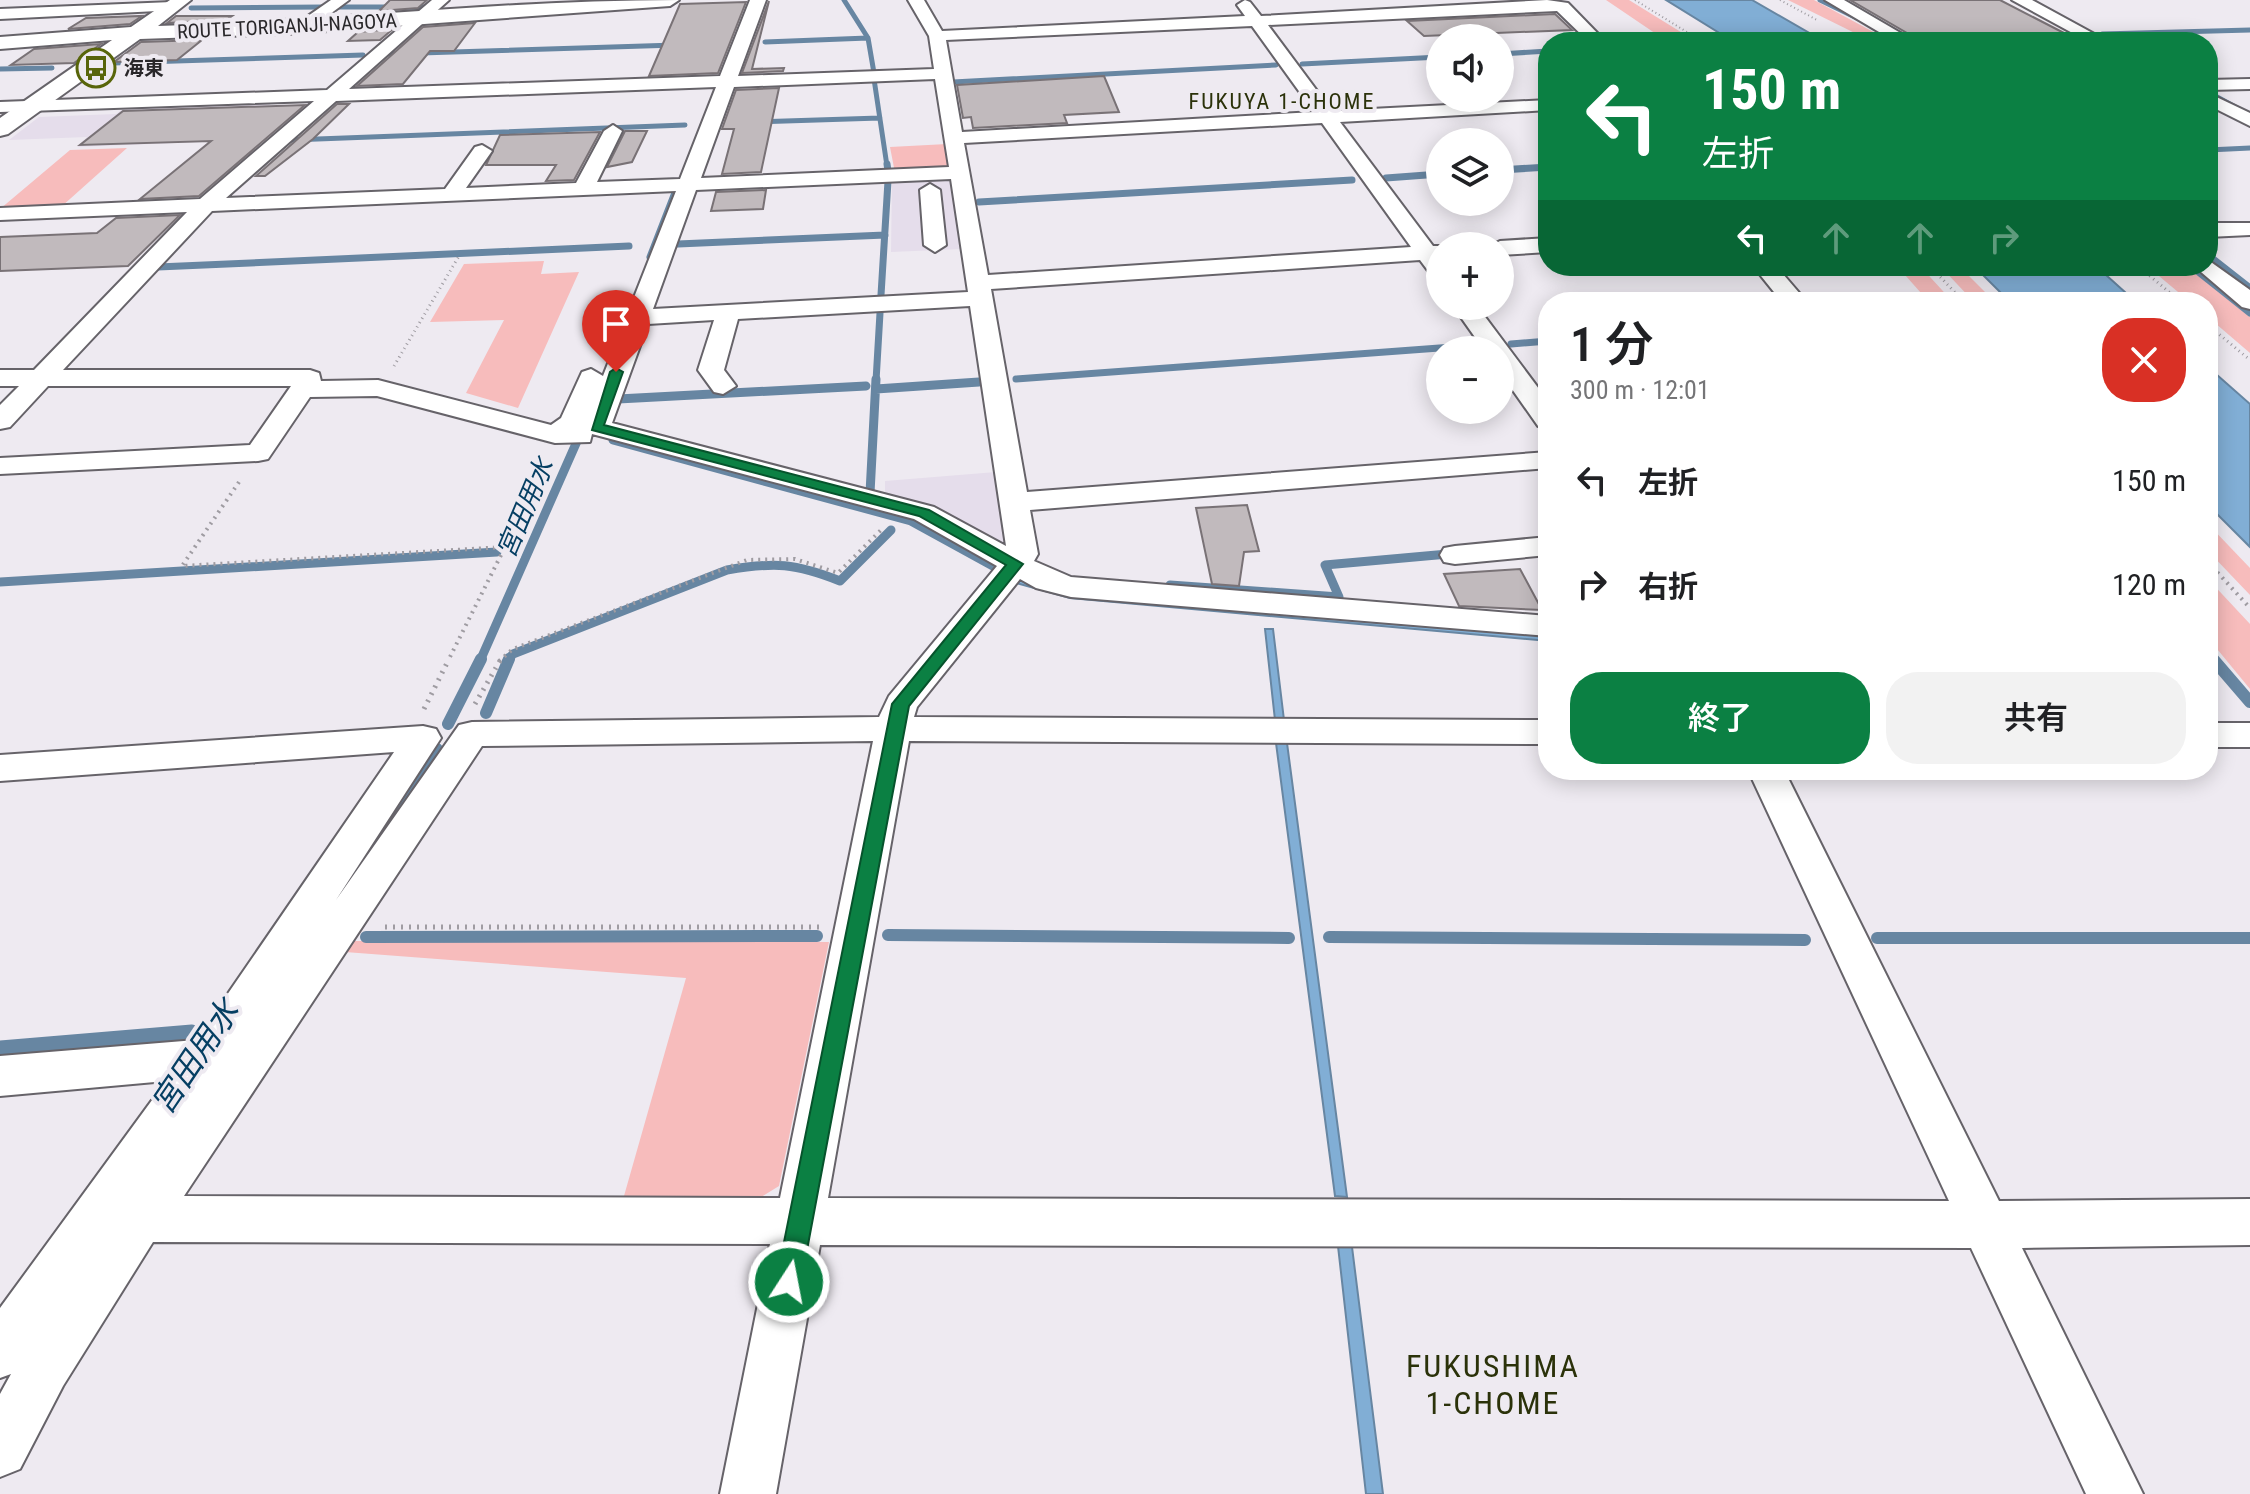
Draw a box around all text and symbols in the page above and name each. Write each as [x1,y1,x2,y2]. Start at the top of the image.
street label: ROUTE TORIGANJI-NAGOYA [176,8,398,44]
map controls [1426,24,1514,424]
button: sound [1426,24,1514,112]
bus stop icon: 海東 [75,47,117,89]
place label: 海東 [124,56,164,80]
text: 150 m [1702,57,1841,123]
icon: left [1570,64,1674,168]
district label: FUKUYA 1-CHOME [1189,89,1375,114]
button: layers [1426,128,1514,216]
text: 左折 [1702,133,1774,175]
icon: left [1730,216,1774,260]
icon: ahead [1814,216,1858,260]
icon: ahead [1898,216,1942,260]
icon: right [1982,216,2026,260]
button: + [1426,232,1514,320]
pin [582,290,650,372]
icon: arrive [594,302,638,346]
text: 1 分 [1570,316,1653,373]
button: close [2102,318,2186,402]
button: − [1426,336,1514,424]
text: 300 m · 12:01 [1570,375,1710,405]
water label: 宮田用水 [491,452,560,562]
icon: left [1570,458,1614,502]
text: 150 m [2112,463,2186,498]
text: 左折 [1638,465,1698,500]
icon: right [1570,562,1614,606]
text: 120 m [2112,567,2186,602]
text: 右折 [1638,569,1698,604]
button: 終了 [1570,672,1870,764]
button: 共有 [1886,672,2186,764]
water label: 宮田用水 [143,991,248,1121]
position arrow [747,1240,831,1324]
district label: FUKUSHIMA 1-CHOME [1406,1347,1580,1422]

